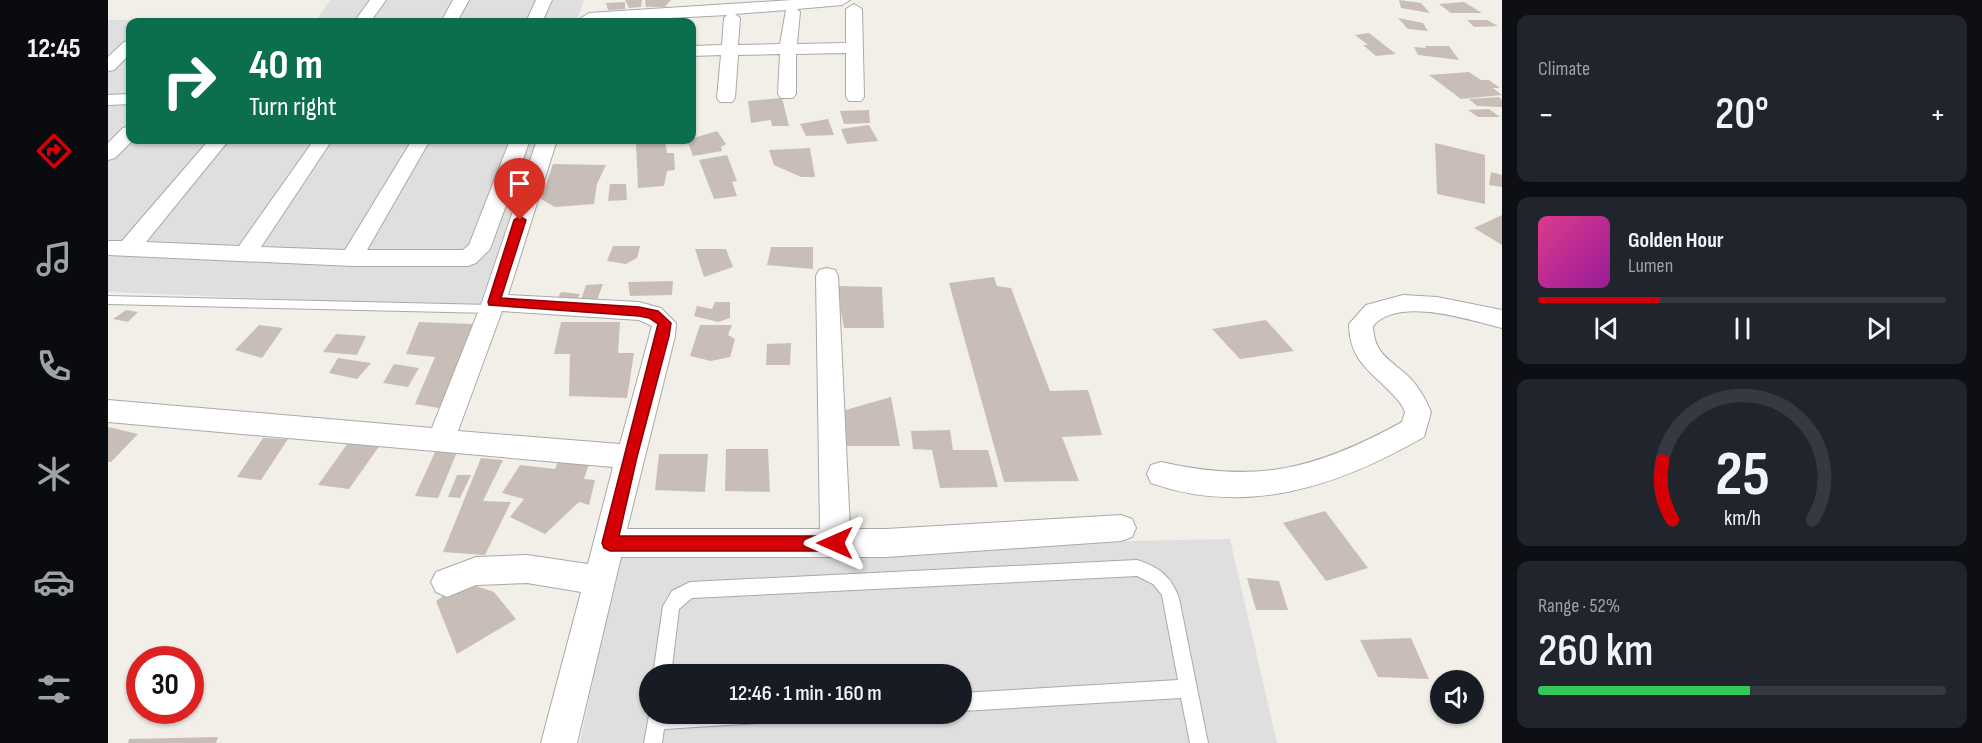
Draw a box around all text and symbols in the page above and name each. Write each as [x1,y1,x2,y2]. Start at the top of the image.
text: 12:45 [27,33,81,65]
text: 40 m [249,40,323,91]
icon: right [150,42,228,120]
text: Climate [1538,57,1590,81]
text: 20° [1715,87,1769,142]
text: Turn right [249,91,336,123]
text: − [1538,95,1554,135]
text: + [1930,95,1946,135]
icon: directions [33,130,75,172]
pin [494,158,545,220]
icon: arrive [503,167,536,200]
text: Golden Hour [1628,227,1724,254]
icon: music [33,238,75,280]
text: Lumen [1628,254,1673,278]
icon: previous [1590,312,1623,345]
icon: pause [1726,312,1759,345]
icon: next [1862,312,1895,345]
icon: phone [33,345,75,387]
text: 25 [1715,438,1769,513]
icon: climate [33,453,75,495]
text: km/h [1723,506,1761,531]
position arrow [803,511,867,575]
icon: car [33,561,75,603]
text: Range · 52% [1538,594,1620,618]
text: 260 km [1538,624,1653,679]
speed limit sign: 30 [126,646,204,724]
icon: filters [33,668,75,710]
map controls [1430,670,1484,724]
button: sound [1430,670,1484,724]
text: 12:46 · 1 min · 160 m [729,680,882,707]

